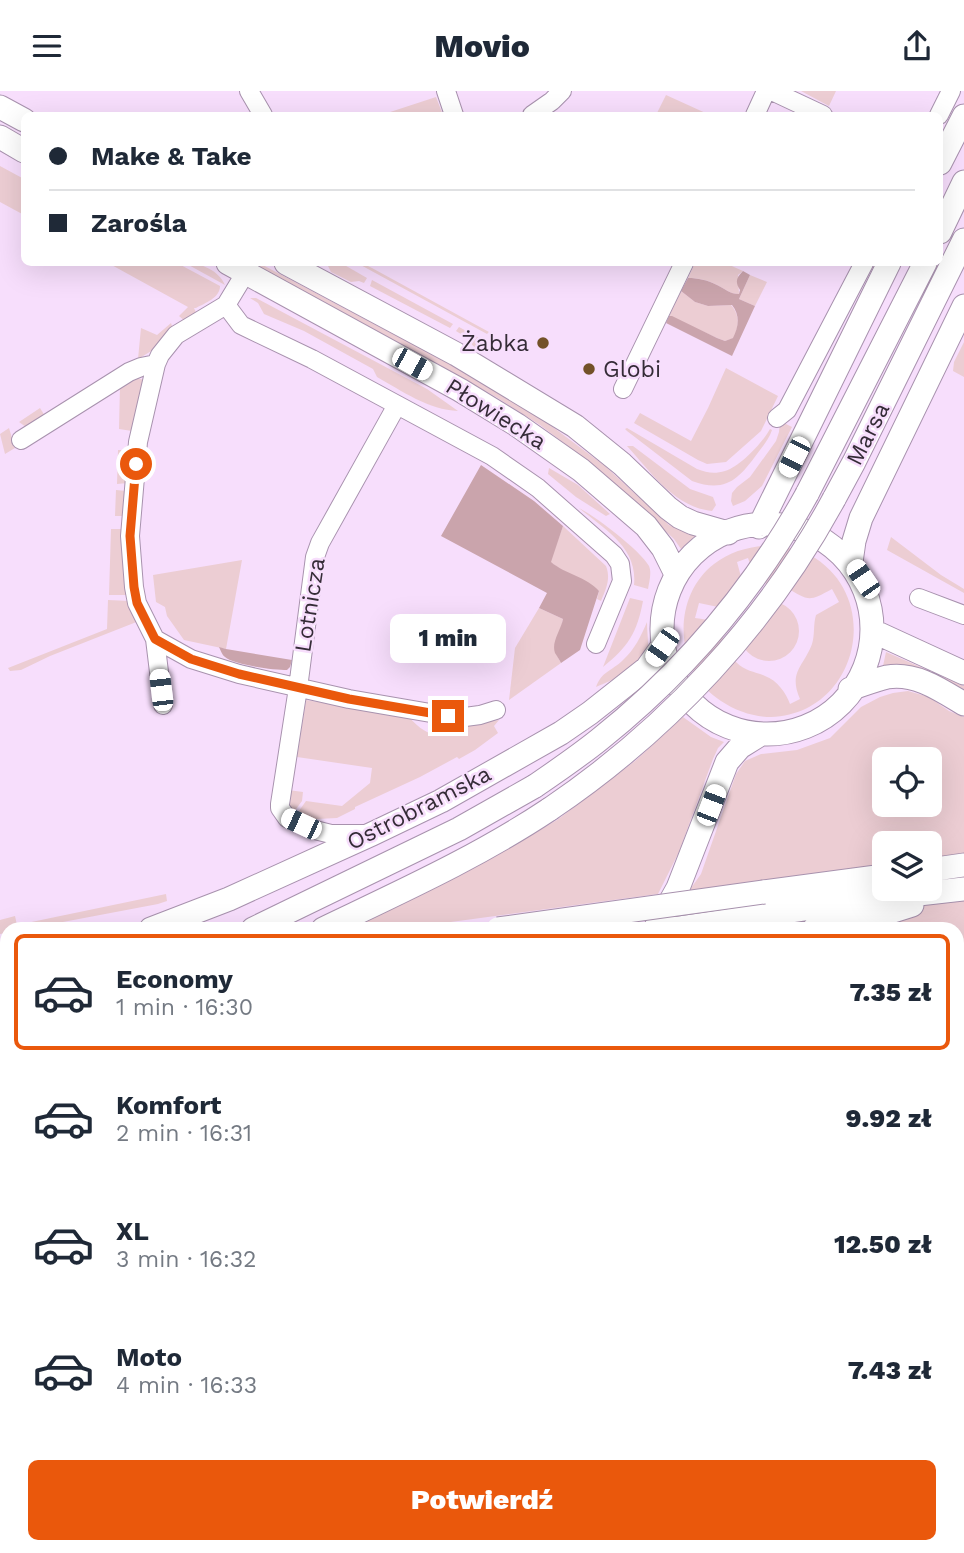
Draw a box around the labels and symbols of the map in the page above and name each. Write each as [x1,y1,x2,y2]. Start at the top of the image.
place label: Żabka [461,330,529,357]
marker: Żabka [535,335,551,351]
car [389,345,436,383]
place label: Globi [603,356,661,383]
marker: Globi [581,361,597,377]
street label: Płowiecka [441,373,551,455]
street label: Marsa [841,398,895,470]
car [776,434,813,480]
route start [120,448,152,480]
street label: Lotnicza [289,556,331,654]
car [843,556,884,602]
callout: 1 min [390,615,506,663]
car [642,624,683,670]
car [149,668,174,712]
route end [432,700,464,732]
street label: Ostrobramska [342,760,496,856]
car [694,782,729,828]
car [278,806,325,842]

